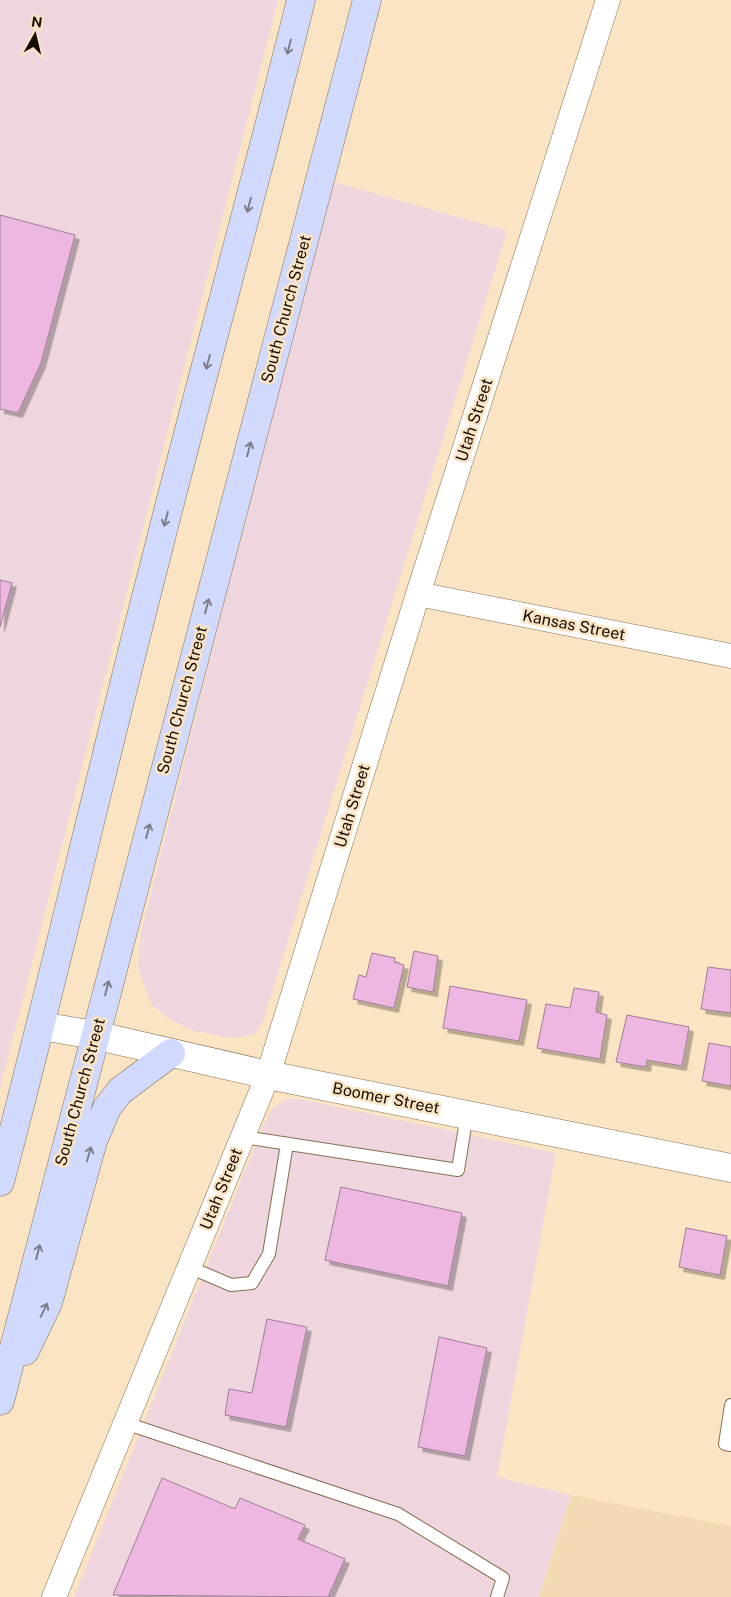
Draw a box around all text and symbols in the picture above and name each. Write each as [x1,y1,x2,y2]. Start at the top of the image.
north arrow [10,10,60,60]
text: N [30,13,43,31]
one-way arrow [284,39,294,55]
one-way arrow [244,196,254,212]
street label: South Church Street [257,233,315,385]
one-way arrow [202,353,212,369]
street label: Utah Street [452,376,496,464]
one-way arrow [244,442,254,458]
one-way arrow [161,510,170,526]
one-way arrow [203,599,212,615]
street label: Kansas Street [521,606,627,644]
street label: South Church Street [153,624,211,776]
street label: Utah Street [330,762,374,850]
one-way arrow [144,824,153,840]
one-way arrow [102,981,112,997]
street label: South Church Street [51,1016,109,1168]
street label: Boomer Street [331,1078,441,1118]
street label: Utah Street [196,1145,246,1233]
one-way arrow [85,1147,95,1163]
one-way arrow [34,1245,44,1261]
one-way arrow [40,1303,50,1318]

